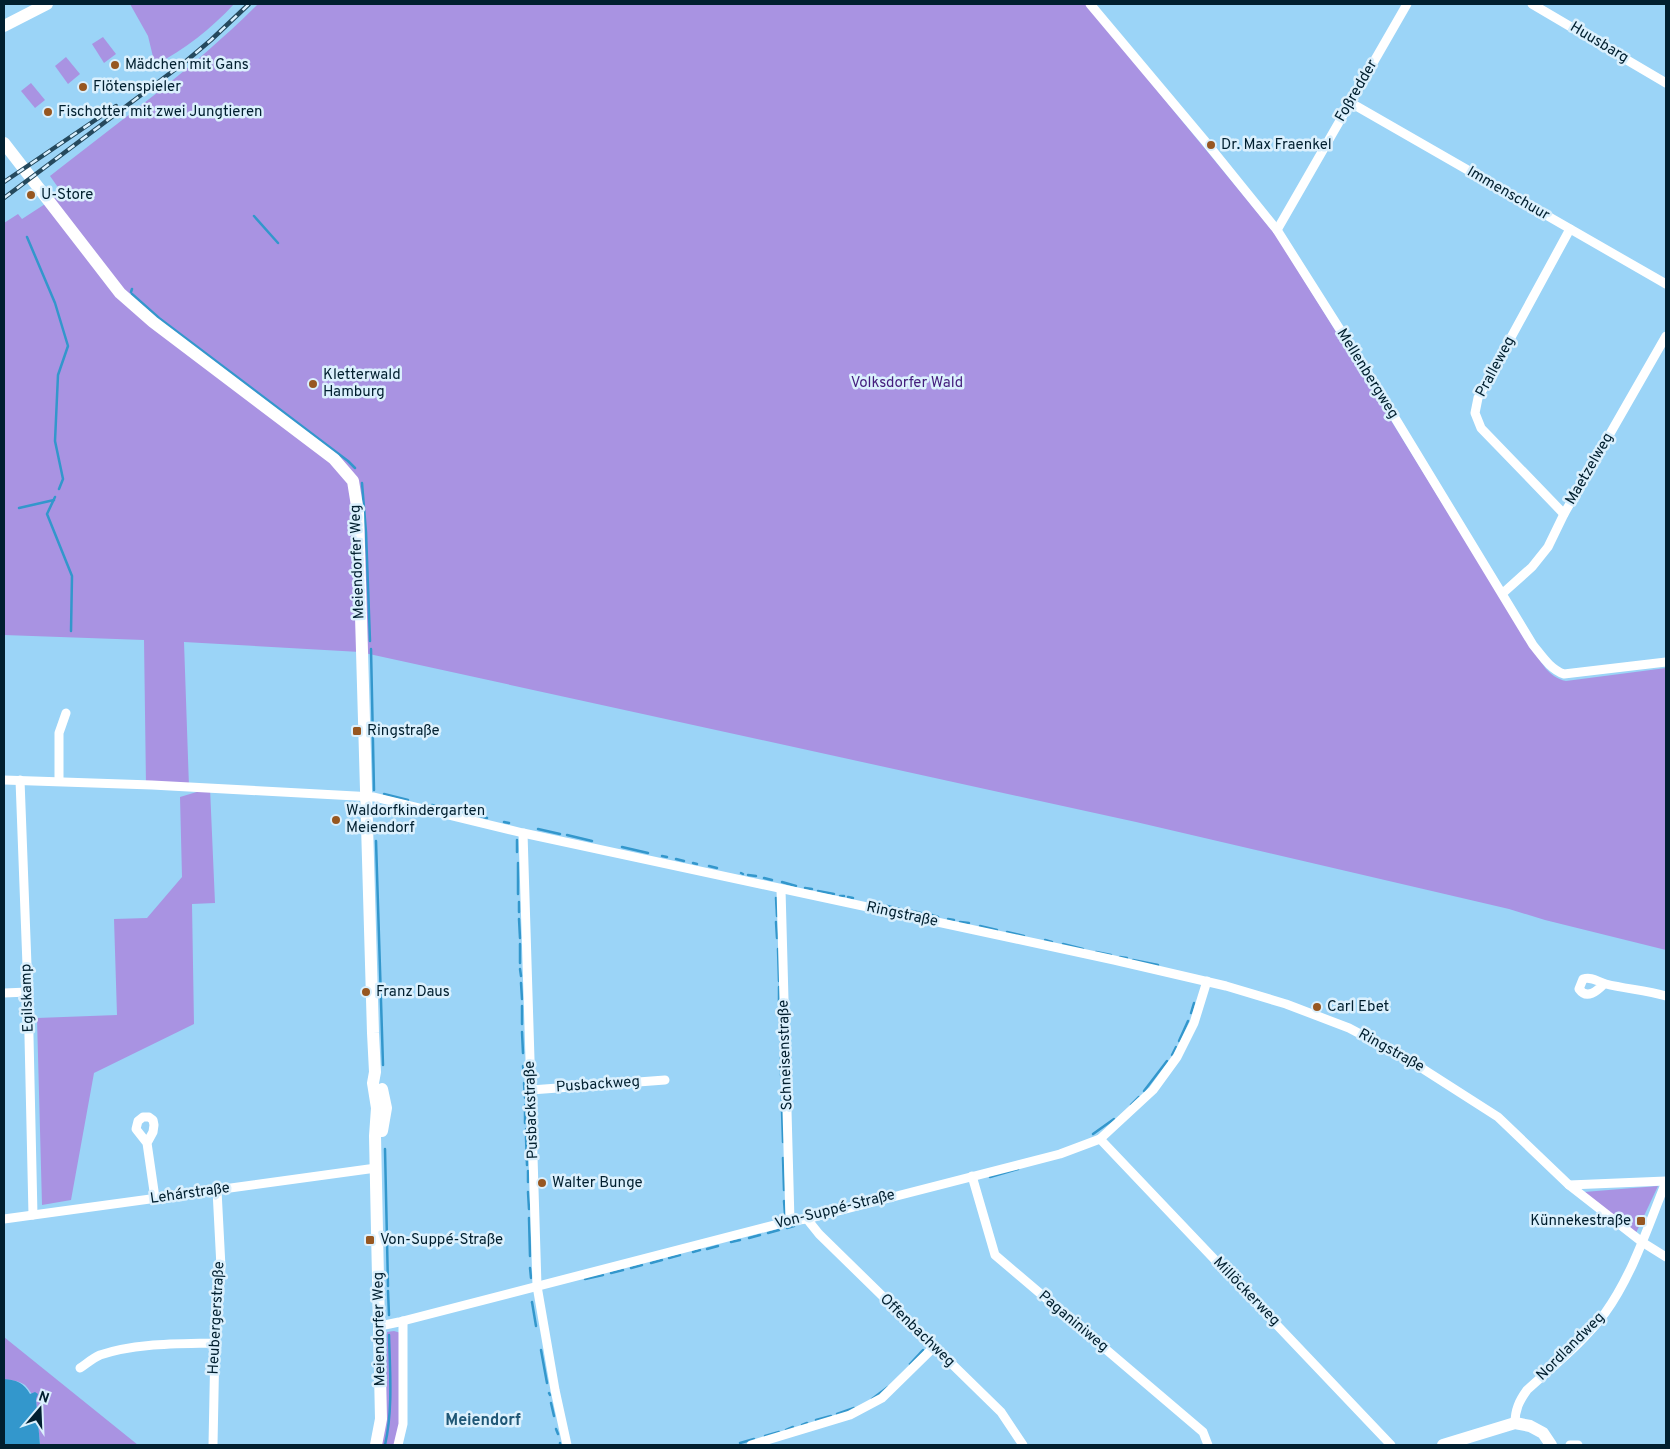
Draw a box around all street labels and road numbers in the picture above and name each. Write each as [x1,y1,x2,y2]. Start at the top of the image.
street label: Huusbarg [1566,18,1632,68]
street label: Foßredder [1332,56,1382,126]
street label: Immenschuur [1463,163,1553,225]
street label: Mellenbergweg [1332,325,1402,423]
street label: Pralleweg [1472,333,1520,401]
street label: Maetzelweg [1562,430,1618,508]
street label: Meiendorfer Weg [347,504,369,620]
street label: Ringstraße [864,898,940,932]
street label: Egilskamp [17,963,39,1033]
street label: Schneisenstraße [775,999,797,1111]
street label: Ringstraße [1355,1025,1427,1077]
street label: Pusbackstraße [521,1061,543,1159]
street label: Pusbackweg [555,1073,641,1097]
street label: Lehárstraße [149,1179,231,1209]
street label: Von-Suppé-Straße [773,1186,897,1234]
street label: Millöckerweg [1208,1253,1284,1331]
street label: Heubergerstraße [205,1261,229,1375]
street label: Meiendorfer Weg [370,1272,390,1386]
street label: Paganiniweg [1034,1287,1112,1357]
street label: Offenbachweg [875,1290,959,1372]
street label: Nordlandweg [1533,1309,1609,1385]

